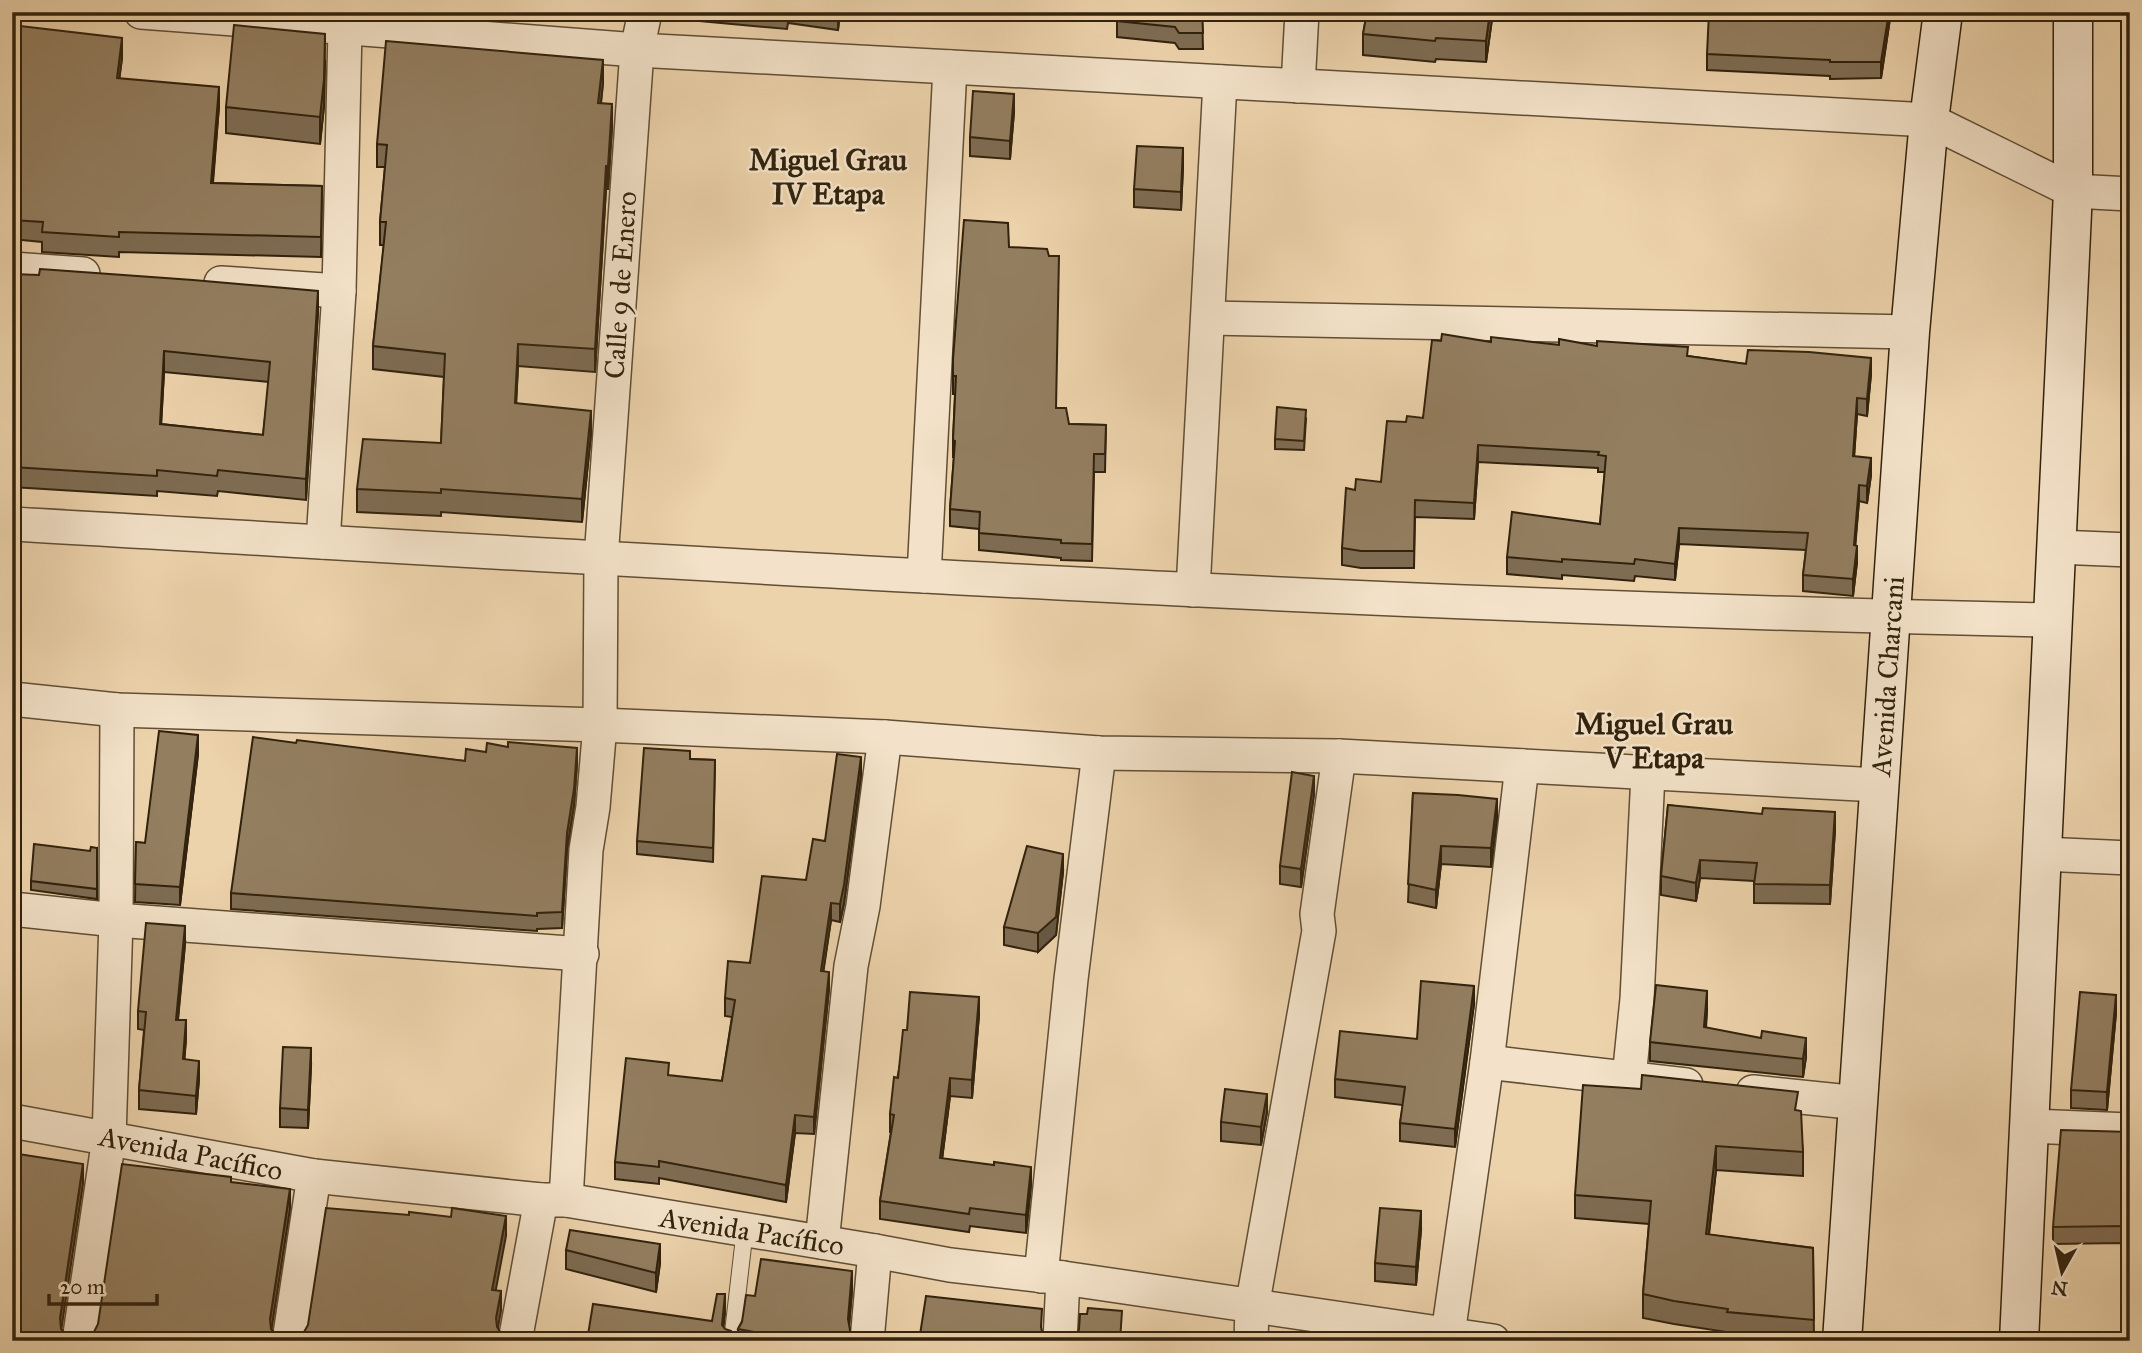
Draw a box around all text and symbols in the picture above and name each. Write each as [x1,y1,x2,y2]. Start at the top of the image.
district label: Miguel Grau IV Etapa [749,142,907,212]
street label: Calle 9 de Enero [596,190,645,380]
street label: Avenida Charcani [1863,575,1912,778]
district label: Miguel Grau V Etapa [1575,706,1733,776]
street label: Avenida Pacífico [95,1118,286,1188]
street label: Avenida Pacífico [656,1199,847,1263]
north arrow [2026,1238,2096,1308]
scale bar [49,1262,158,1306]
text: 20 m [60,1274,105,1300]
text: N [2050,1276,2069,1301]

